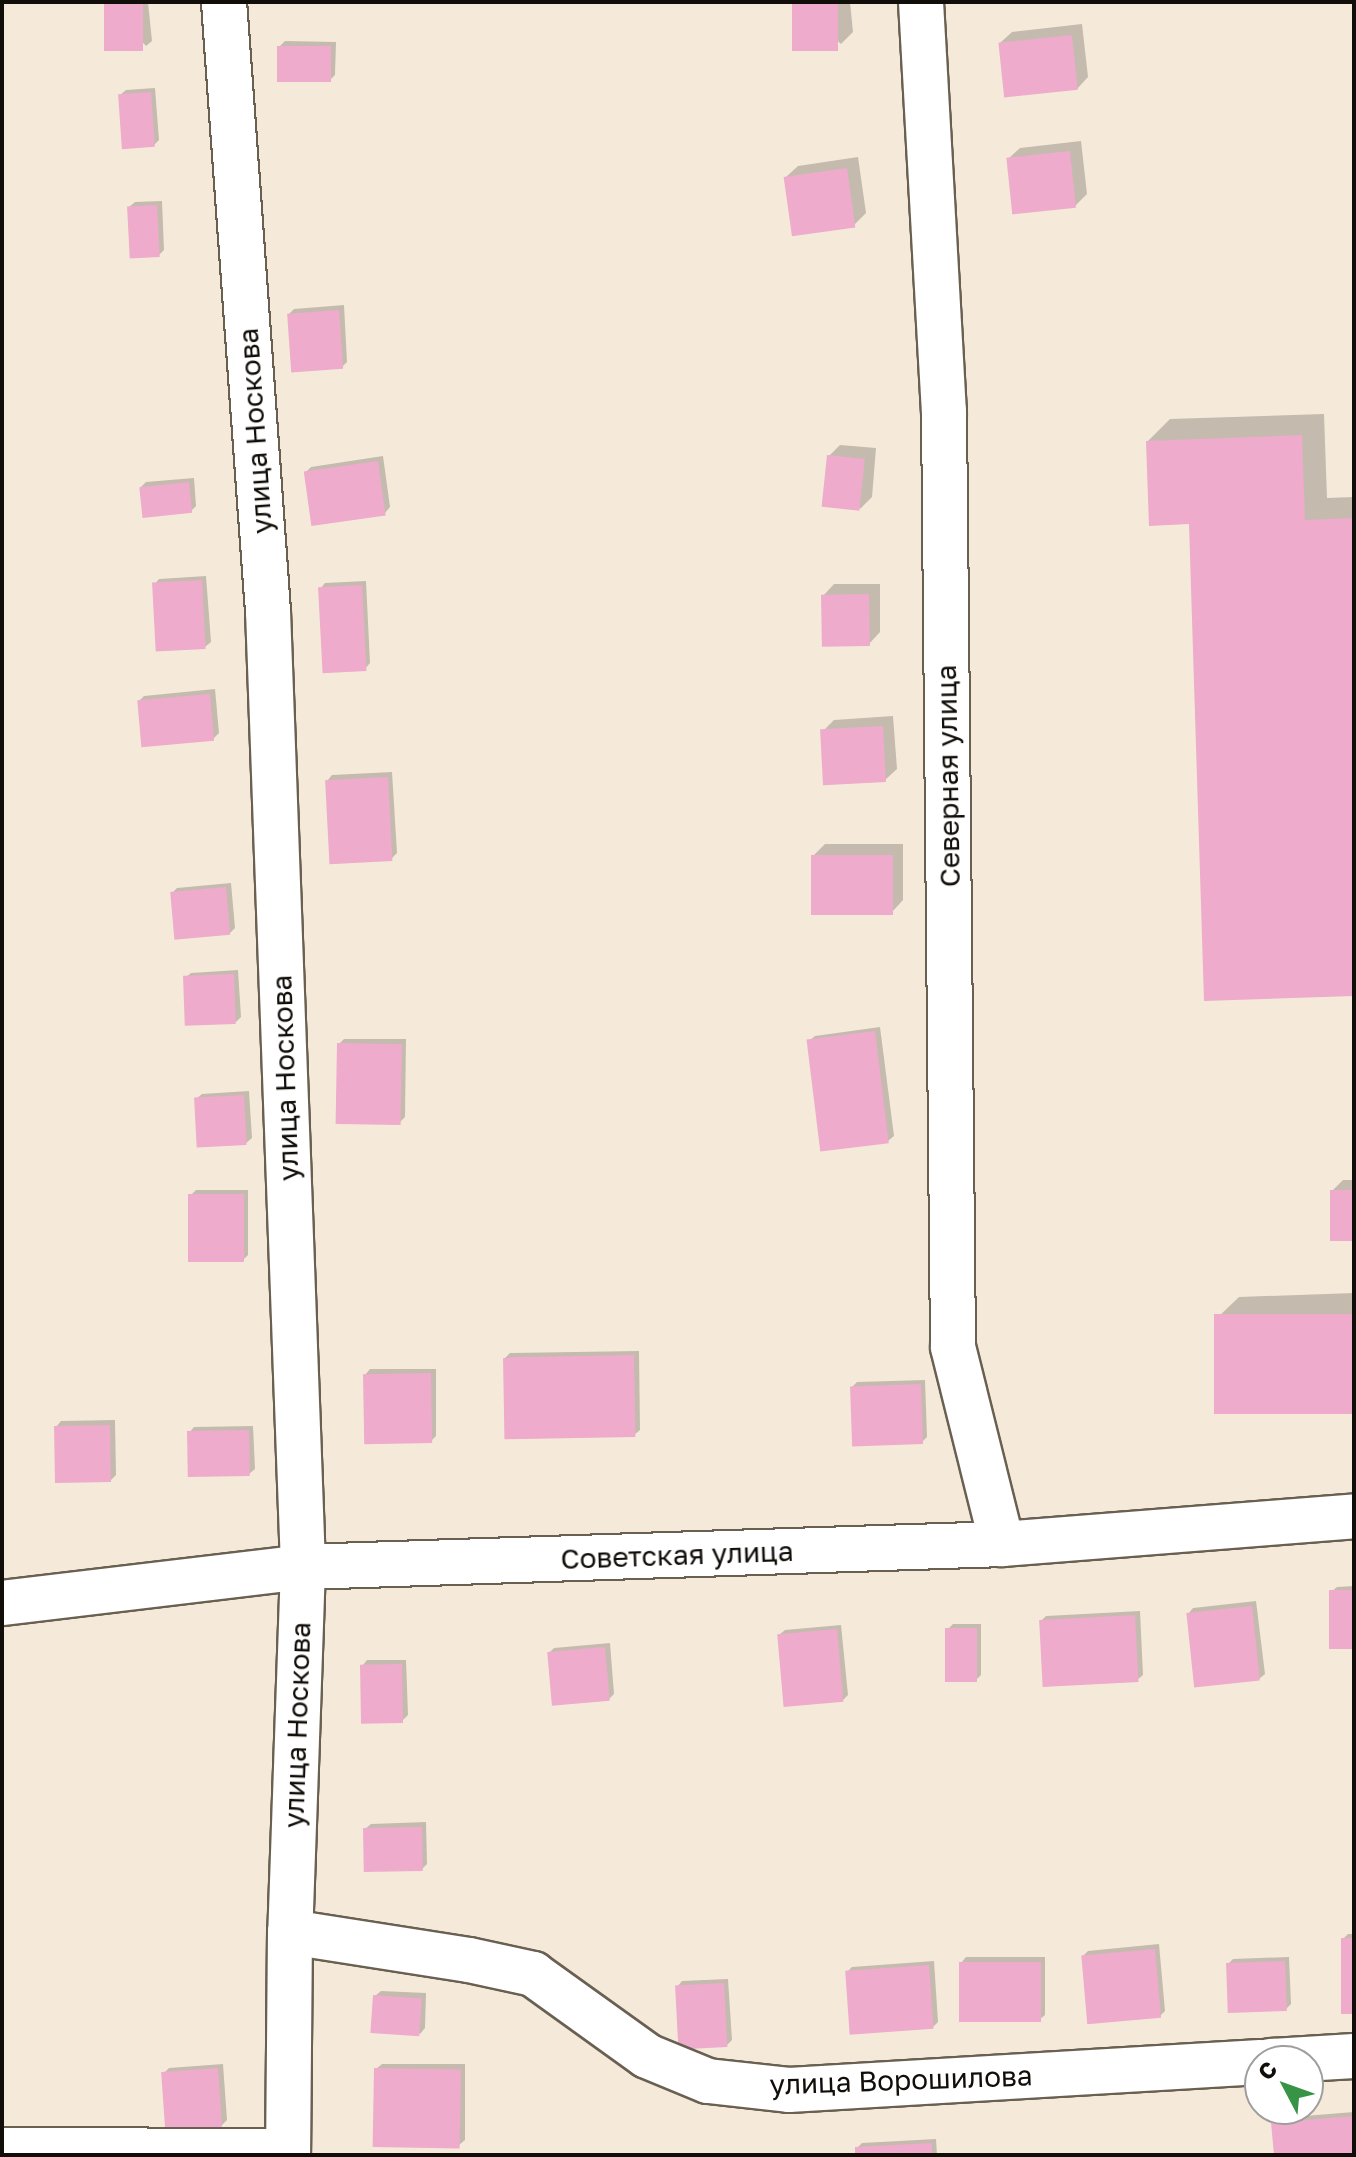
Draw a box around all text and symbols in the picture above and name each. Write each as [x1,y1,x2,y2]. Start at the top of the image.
street label: улица Носкова [231,327,279,535]
street label: Северная улица [929,664,967,888]
street label: улица Носкова [265,974,305,1182]
street label: Советская улица [560,1534,794,1576]
street label: улица Носкова [277,1621,317,1829]
north arrow [1244,2045,1324,2125]
text: С [1252,2055,1282,2085]
street label: улица Ворошилова [769,2059,1033,2101]

